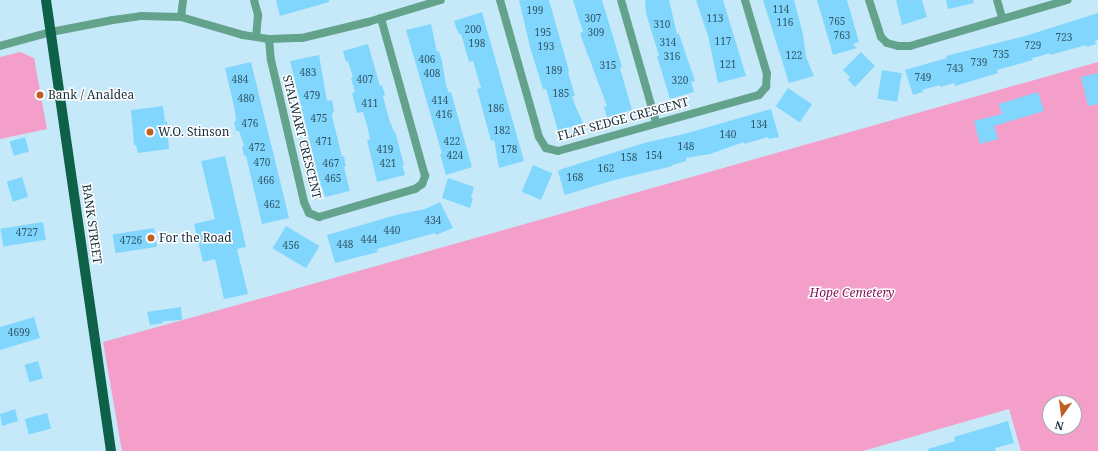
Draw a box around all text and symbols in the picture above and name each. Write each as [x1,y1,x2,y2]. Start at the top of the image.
house number: 114 [773,4,789,16]
house number: 199 [527,5,543,17]
house number: 307 [585,13,601,25]
house number: 113 [707,13,723,25]
house number: 765 [829,16,845,28]
house number: 116 [777,17,793,29]
house number: 310 [654,19,670,31]
house number: 200 [465,24,481,36]
house number: 195 [535,27,551,39]
house number: 309 [588,27,604,39]
house number: 763 [834,30,850,42]
house number: 723 [1056,32,1072,44]
house number: 117 [715,36,731,48]
house number: 314 [660,37,676,49]
house number: 198 [469,38,485,50]
house number: 729 [1025,40,1041,52]
house number: 193 [538,41,554,53]
house number: 735 [993,49,1009,61]
house number: 122 [786,50,802,62]
house number: 316 [664,51,680,63]
house number: 406 [419,54,435,66]
house number: 739 [971,57,987,69]
house number: 121 [720,59,736,71]
house number: 315 [600,60,616,72]
house number: 743 [947,63,963,75]
house number: 189 [546,65,562,77]
house number: 483 [300,67,316,79]
house number: 408 [424,68,440,80]
house number: 749 [915,72,931,84]
house number: 484 [232,74,248,86]
street label: STALWART CRESCENT [280,74,324,200]
house number: 407 [357,74,373,86]
house number: 320 [672,75,688,87]
place label: Bank / Analdea [48,88,134,102]
house number: 185 [553,88,569,100]
marker: Bank / Analdea [35,90,45,100]
house number: 479 [304,90,320,102]
house number: 480 [238,93,254,105]
house number: 414 [432,95,448,107]
street label: FLAT SEDGE CRESCENT [556,95,690,143]
house number: 411 [362,98,378,110]
house number: 186 [488,103,504,115]
house number: 416 [436,109,452,121]
house number: 475 [311,113,327,125]
house number: 476 [242,118,258,130]
house number: 134 [751,119,767,131]
place label: W.O. Stinson [158,125,229,139]
house number: 182 [494,125,510,137]
marker: W.O. Stinson [145,127,155,137]
house number: 140 [720,129,736,141]
house number: 471 [316,136,332,148]
house number: 422 [444,136,460,148]
house number: 148 [678,141,694,153]
house number: 472 [249,142,265,154]
house number: 419 [377,144,393,156]
house number: 178 [501,144,517,156]
house number: 424 [447,150,463,162]
house number: 154 [646,150,662,162]
house number: 158 [621,152,637,164]
house number: 470 [254,157,270,169]
house number: 467 [323,158,339,170]
house number: 421 [380,158,396,170]
house number: 162 [598,163,614,175]
house number: 168 [567,172,583,184]
house number: 465 [325,173,341,185]
house number: 466 [258,175,274,187]
street label: BANK STREET [79,183,105,265]
house number: 462 [264,199,280,211]
house number: 434 [425,215,441,227]
house number: 440 [384,225,400,237]
house number: 4727 [16,227,38,239]
place label: For the Road [159,231,232,245]
marker: For the Road [146,233,156,243]
house number: 444 [361,234,377,246]
house number: 4726 [120,235,142,247]
house number: 448 [337,239,353,251]
house number: 456 [283,240,299,252]
park label: Hope Cemetery [810,286,894,300]
house number: 4699 [8,327,30,339]
north arrow [1042,395,1082,435]
text: N [1053,418,1065,434]

